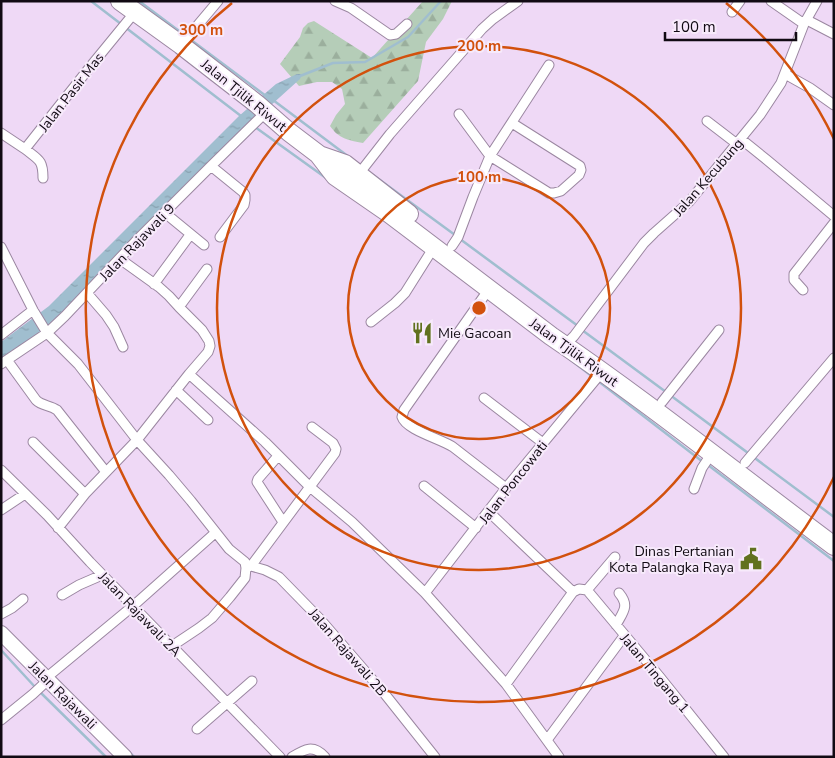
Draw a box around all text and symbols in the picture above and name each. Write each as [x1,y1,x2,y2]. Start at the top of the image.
scale bar [665,10,796,42]
text: 100 m [672,17,716,37]
text: 300 m [179,20,223,40]
text: 200 m [457,36,501,56]
street label: Jalan Pasir Mas [34,49,109,137]
street label: Jalan Tjilik Riwut [196,54,291,136]
street label: Jalan Kecubung [669,134,748,221]
text: 100 m [457,167,501,187]
street label: Jalan Rajawali 9 [95,199,179,286]
centre of rings [470,299,488,317]
street label: Jalan Tjilik Riwut [525,313,622,391]
restaurant icon: Mie Gacoan [409,320,435,346]
place label: Mie Gacoan [438,324,511,343]
street label: Jalan Poncowati [474,437,552,529]
place label: Dinas Pertanian Kota Palangka Raya [609,542,734,577]
public building icon: Dinas Pertanian Kota Palangka Raya [738,546,764,572]
street label: Jalan Rajawali 2A [94,567,185,661]
street label: Jalan Rajawali 2B [304,604,391,700]
street label: Jalan Tingang 1 [615,629,694,717]
street label: Jalan Rajawali [24,656,101,734]

